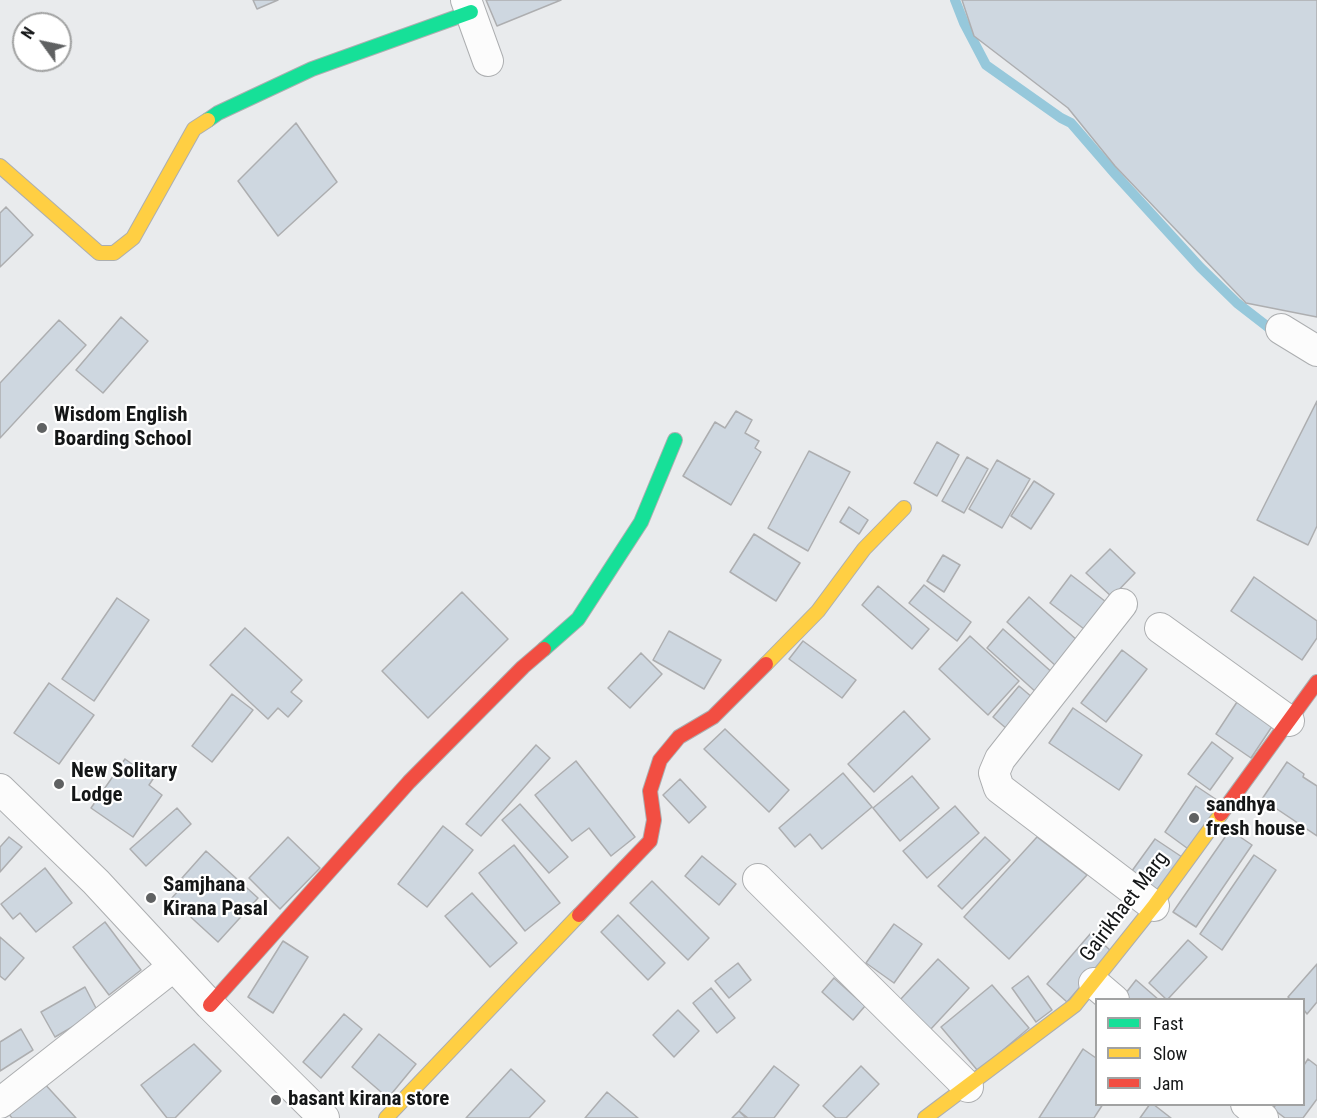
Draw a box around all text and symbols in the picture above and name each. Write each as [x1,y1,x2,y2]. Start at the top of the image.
north arrow [12,12,72,72]
text: N [18,24,39,42]
place label: Wisdom English Boarding School [54,403,192,453]
marker: Wisdom English Boarding School [35,421,49,435]
place label: New Solitary Lodge [71,759,177,809]
marker: New Solitary Lodge [52,777,66,791]
place label: sandhya fresh house [1206,793,1305,843]
marker: sandhya fresh house [1187,811,1201,825]
street label: Gairikhaet Marg [1075,847,1175,967]
place label: Samjhana Kirana Pasal [163,873,268,923]
marker: Samjhana Kirana Pasal [144,891,158,905]
legend [1095,998,1305,1106]
text: Fast [1153,1013,1184,1034]
text: Slow [1153,1043,1187,1064]
text: Jam [1153,1073,1184,1094]
place label: basant kirana store [288,1087,449,1113]
marker: basant kirana store [269,1093,283,1107]

